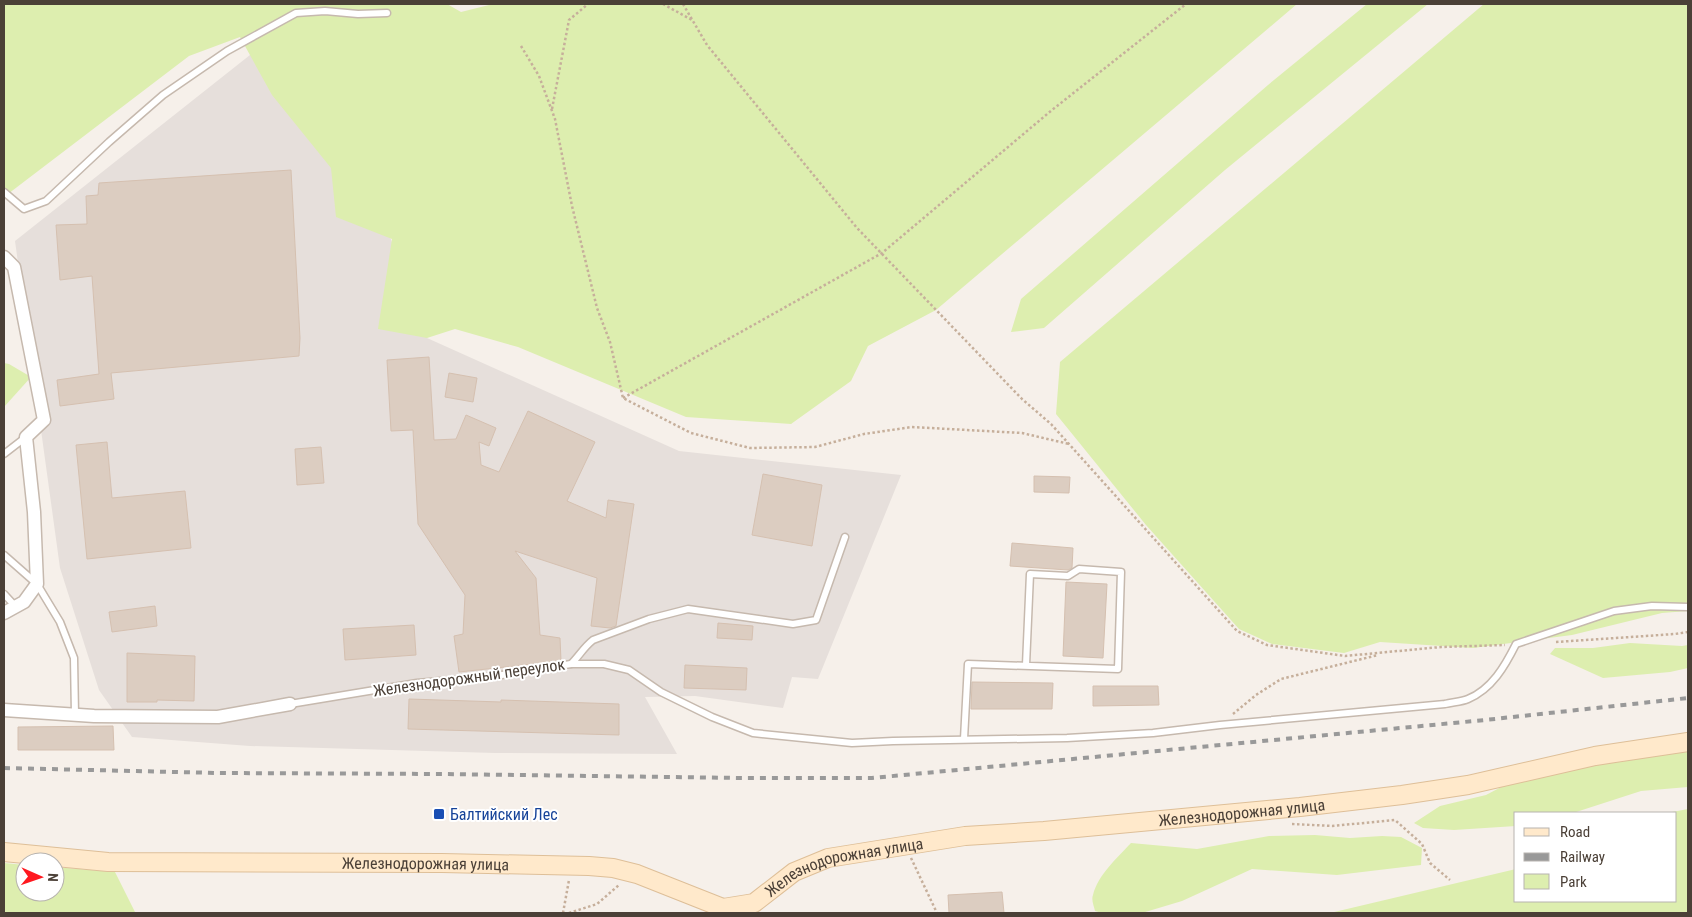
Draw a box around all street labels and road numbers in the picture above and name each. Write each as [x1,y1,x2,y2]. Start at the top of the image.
street label: Железнодорожный переулок [372,655,566,700]
street label: Железнодорожная улица [1158,795,1326,830]
street label: Железнодорожная улица [761,834,924,901]
street label: Железнодорожная улица [342,854,509,874]

